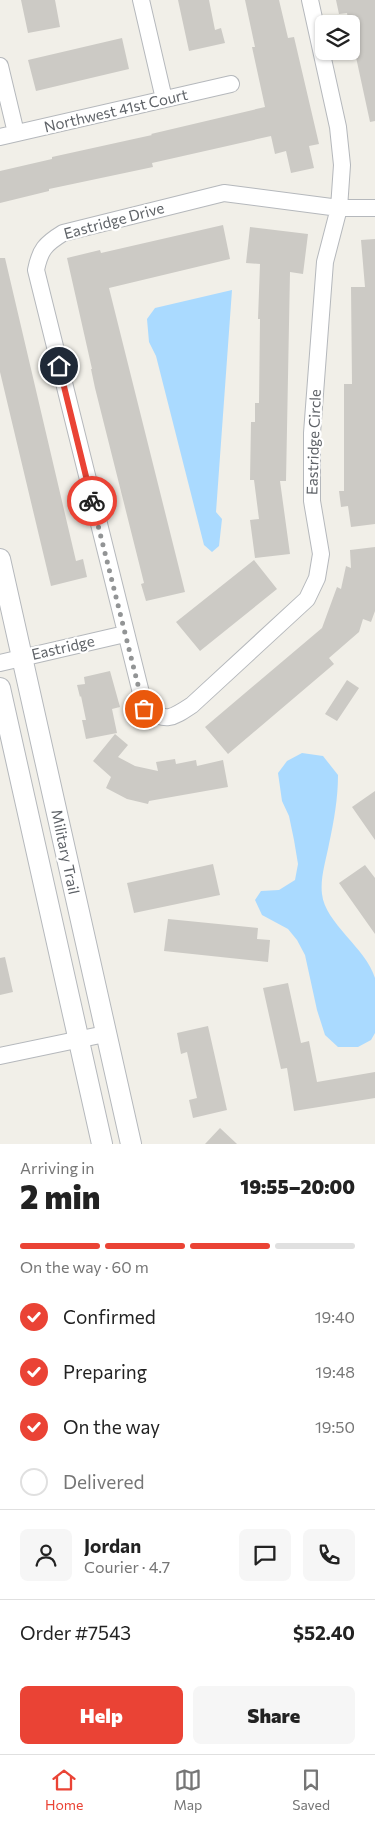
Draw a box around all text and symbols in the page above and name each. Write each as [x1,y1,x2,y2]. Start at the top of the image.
map controls [315,15,360,60]
button: layers [315,15,360,60]
street label: Northwest 41st Court [42,85,189,135]
street label: Eastridge Drive [62,198,166,242]
pin [38,345,80,387]
icon: home [45,352,73,380]
street label: Eastridge Circle [302,389,324,495]
courier [67,476,117,526]
icon: bike [78,487,106,515]
street label: Eastridge [30,631,96,663]
pin [123,688,165,730]
icon: bag [130,695,158,723]
street label: Military Trail [48,808,84,896]
text: Arriving in [20,1158,94,1177]
text: 19:55–20:00 [240,1175,355,1198]
text: 2 min [20,1176,100,1216]
text: On the way · 60 m [20,1257,149,1276]
icon: check [20,1303,48,1331]
text: Confirmed [63,1305,156,1328]
text: 19:40 [315,1307,355,1326]
icon: check [20,1358,48,1386]
text: Preparing [63,1360,147,1383]
text: 19:48 [315,1362,355,1381]
icon: check [20,1413,48,1441]
text: On the way [63,1415,160,1438]
text: 19:50 [315,1417,355,1436]
text: Delivered [63,1470,144,1493]
button: person [20,1529,72,1581]
button: chat [239,1529,291,1581]
button: phone [303,1529,355,1581]
text: Jordan [84,1534,141,1557]
text: Courier · 4.7 [84,1557,170,1576]
text: Order #7543 [20,1621,131,1644]
text: $52.40 [293,1621,355,1644]
button: Help [20,1686,183,1744]
button: Share [193,1686,355,1744]
tab: Home [45,1766,83,1813]
tab: Map [173,1766,202,1813]
tab: Saved [292,1766,330,1813]

